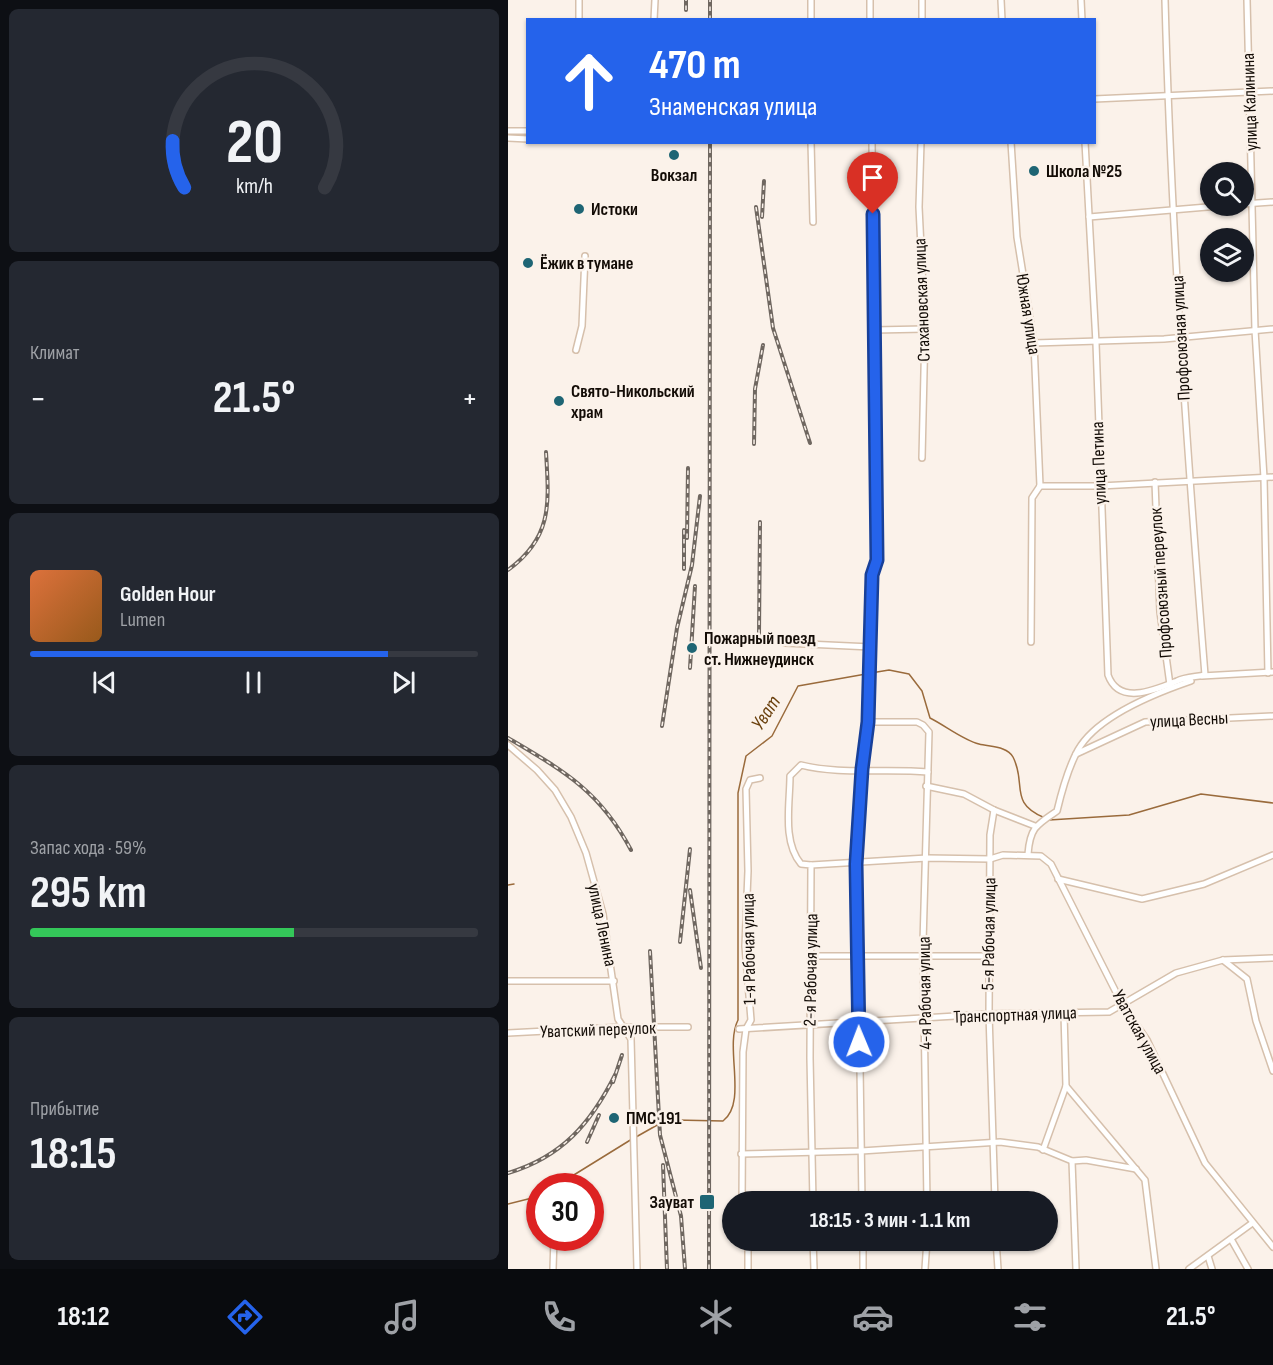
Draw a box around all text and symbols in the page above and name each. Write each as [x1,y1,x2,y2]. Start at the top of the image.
text: 470 m [649,40,741,91]
icon: ahead [550,42,628,120]
street label: улица Калинина [1238,53,1262,151]
text: Знаменская улица [649,91,817,123]
text: 20 [225,106,283,181]
marker: Вокзал [667,148,681,162]
pin [847,152,898,214]
icon: arrive [856,161,889,194]
place label: Школа №25 [1046,161,1122,182]
map controls [1200,162,1254,282]
button: search [1200,162,1254,216]
marker: Школа №25 [1027,164,1041,178]
place label: Вокзал [651,165,697,186]
text: km/h [235,174,273,199]
place label: Истоки [591,199,638,220]
marker: Истоки [572,202,586,216]
button: layers [1200,228,1254,282]
street label: Стахановская улица [909,238,935,362]
place label: Ёжик в тумане [540,253,633,274]
marker: Ёжик в тумане [521,256,535,270]
street label: Южная улица [1011,272,1045,356]
street label: Профсоюзная улица [1167,275,1195,401]
text: Климат [30,341,80,365]
text: 21.5° [213,371,295,426]
text: − [30,379,46,419]
text: + [462,379,478,419]
place label: Свято-Никольский храм [571,381,695,423]
marker: Свято-Никольский храм [552,394,566,408]
street label: улица Петина [1087,421,1111,505]
street label: Профсоюзный переулок [1145,507,1177,659]
text: Golden Hour [120,581,216,608]
text: Lumen [120,608,165,632]
place label: Пожарный поезд ст. Нижнеудинск [704,628,816,670]
marker: Пожарный поезд ст. Нижнеудинск [685,641,699,655]
icon: previous [88,666,121,699]
icon: pause [237,666,270,699]
icon: next [387,666,420,699]
water label: Уват [746,691,786,735]
street label: улица Весны [1149,707,1229,733]
text: Запас хода · 59% [30,836,146,860]
text: 295 km [30,866,147,921]
street label: 5-я Рабочая улица [978,877,1000,991]
street label: улица Ленина [583,882,621,968]
street label: 1-я Рабочая улица [738,893,760,1005]
street label: 2-я Рабочая улица [800,913,822,1027]
street label: 4-я Рабочая улица [914,936,936,1050]
street label: Уватская улица [1107,986,1171,1078]
street label: Транспортная улица [953,1002,1077,1028]
position arrow [827,1010,891,1074]
street label: Уватский переулок [540,1017,656,1043]
text: Прибытие [30,1097,99,1121]
place label: ПМС 191 [626,1108,682,1129]
marker: ПМС 191 [607,1111,621,1125]
text: 18:15 [30,1127,116,1182]
speed limit sign: 30 [526,1173,604,1251]
place label: Зауват [650,1192,694,1213]
marker: Зауват [698,1193,716,1211]
text: 18:15 · 3 мин · 1.1 km [810,1207,970,1234]
icon: directions [224,1296,266,1338]
icon: music [381,1296,423,1338]
icon: phone [538,1296,580,1338]
icon: climate [695,1296,737,1338]
icon: car [852,1296,894,1338]
icon: filters [1009,1296,1051,1338]
text: 18:12 [57,1301,110,1333]
text: 21.5° [1166,1301,1215,1333]

